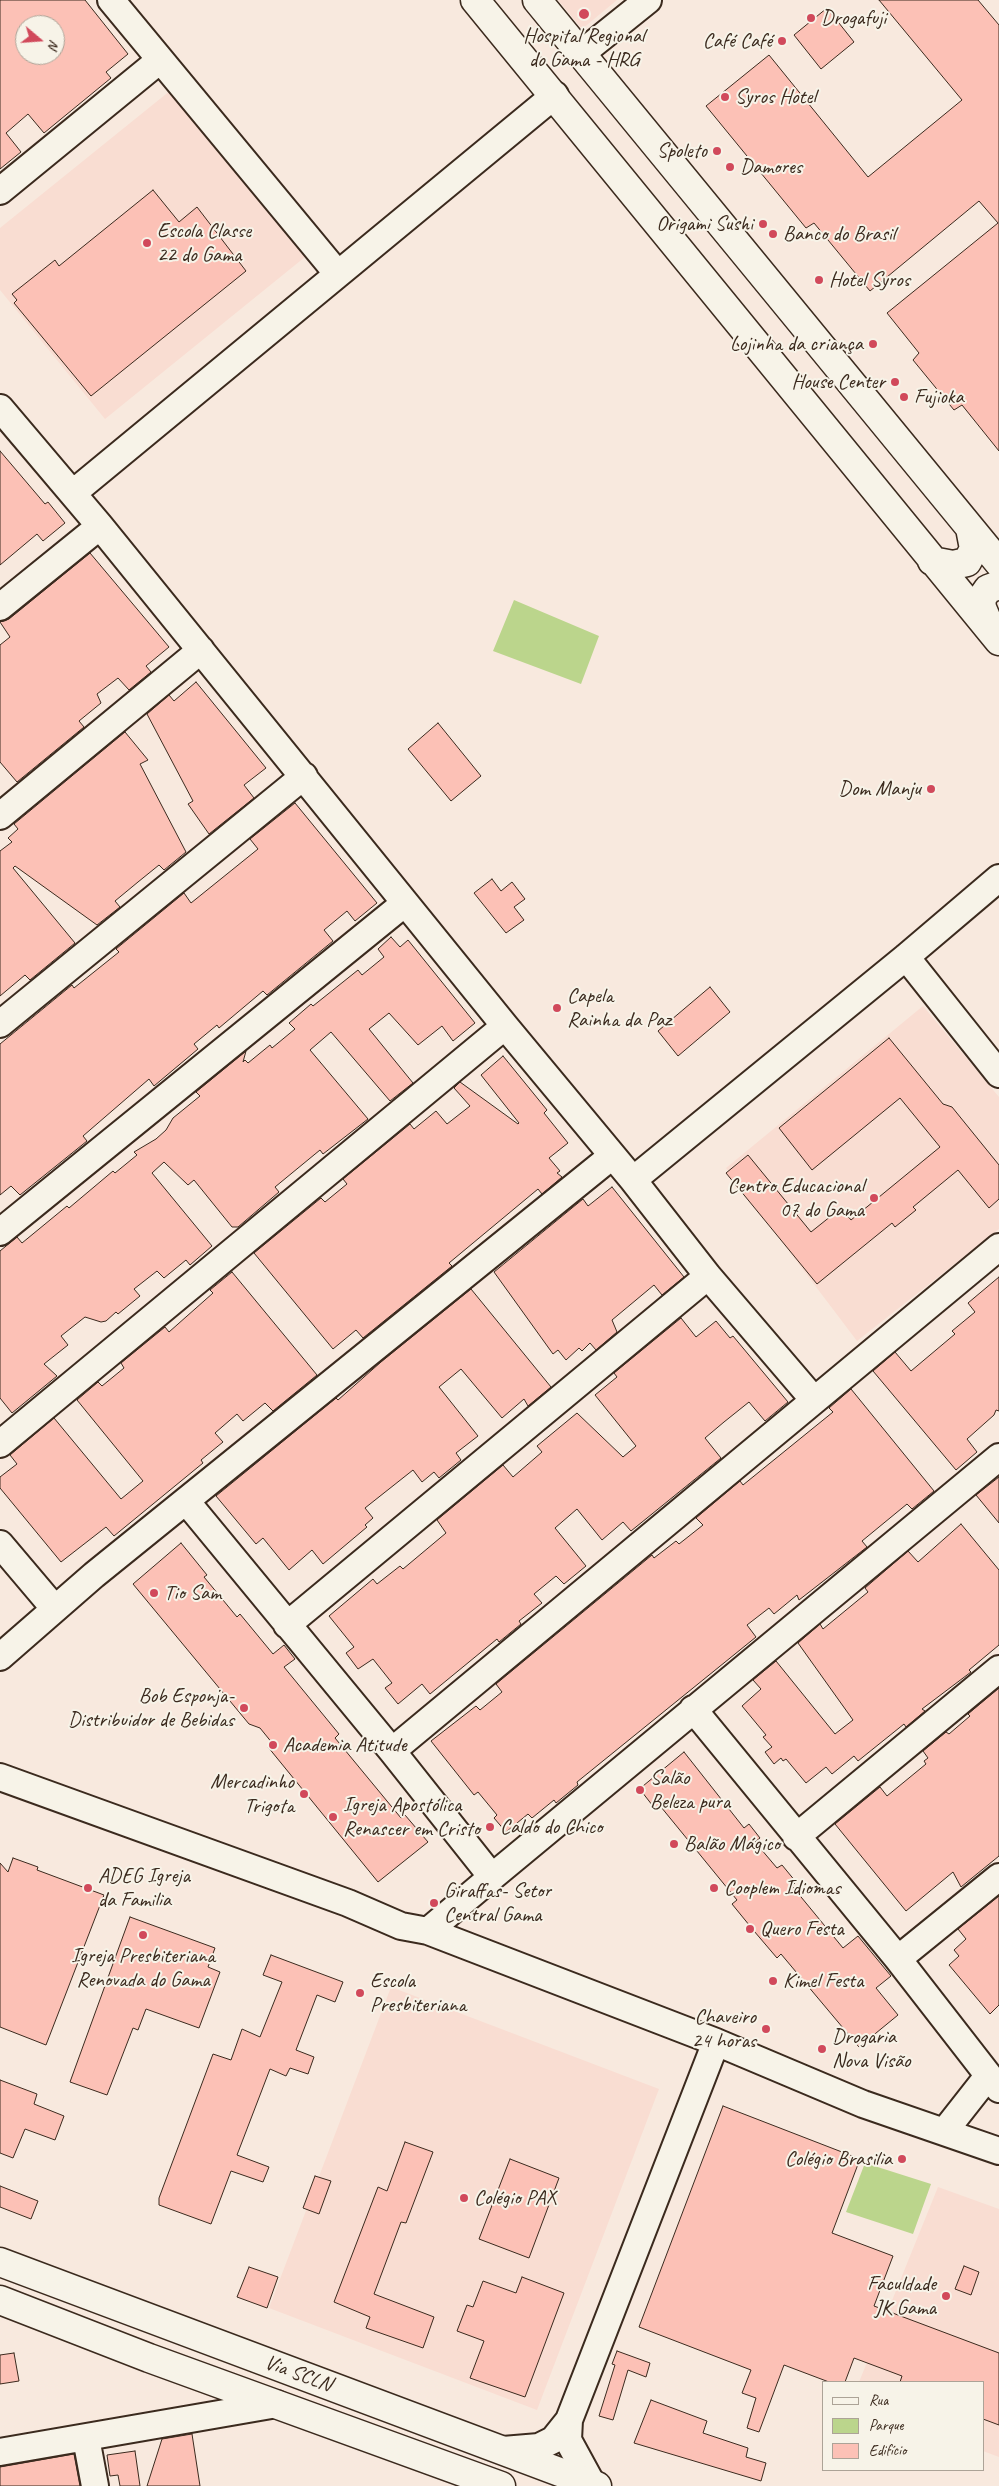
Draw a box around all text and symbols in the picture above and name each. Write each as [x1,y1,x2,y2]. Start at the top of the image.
place label: Drogafuji [821,5,886,31]
marker: Hospital Regional do Gama - HRG [577,7,591,21]
marker: Drogafuji [805,12,817,24]
north arrow [15,15,65,65]
place label: Hospital Regional do Gama - HRG [523,23,645,73]
place label: Café Café [703,28,772,54]
marker: Café Café [776,35,788,47]
text: N [44,38,63,51]
place label: Syros Hotel [735,84,816,110]
marker: Syros Hotel [719,91,731,103]
place label: Spoleto [657,138,707,164]
marker: Spoleto [711,145,723,157]
place label: Damores [740,154,802,180]
marker: Damores [724,161,736,173]
place label: Origami Sushi [656,211,753,237]
place label: Escola Classe 22 do Gama [157,218,251,268]
marker: Origami Sushi [757,218,769,230]
place label: Banco do Brasil [783,221,895,247]
marker: Banco do Brasil [767,228,779,240]
marker: Escola Classe 22 do Gama [141,237,153,249]
place label: Hotel Syros [829,267,910,293]
marker: Hotel Syros [813,274,825,286]
place label: Lojinha da criança [730,331,863,357]
marker: Lojinha da criança [867,338,879,350]
place label: House Center [791,369,885,395]
marker: House Center [889,376,901,388]
place label: Fujioka [914,384,964,410]
marker: Fujioka [898,391,910,403]
place label: Dom Manju [839,776,921,802]
marker: Dom Manju [925,783,937,795]
place label: Capela Rainha da Paz [567,983,671,1033]
marker: Capela Rainha da Paz [551,1002,563,1014]
place label: Centro Educacional 07 do Gama [728,1173,864,1223]
marker: Centro Educacional 07 do Gama [868,1192,880,1204]
place label: Tio Sam [164,1580,221,1606]
marker: Tio Sam [148,1587,160,1599]
place label: Bob Esponja- Distribuidor de Bebidas [68,1683,234,1733]
marker: Bob Esponja- Distribuidor de Bebidas [238,1702,250,1714]
place label: Academia Atitude [283,1732,407,1758]
marker: Academia Atitude [267,1739,279,1751]
place label: Salão Beleza pura [650,1765,730,1815]
place label: Mercadinho Trigota [210,1769,294,1819]
marker: Salão Beleza pura [634,1784,646,1796]
marker: Mercadinho Trigota [298,1788,310,1800]
place label: Igreja Apostólica Renascer em Cristo [343,1792,480,1842]
marker: Igreja Apostólica Renascer em Cristo [327,1811,339,1823]
place label: Caldo do Chico [500,1814,603,1840]
marker: Caldo do Chico [484,1821,496,1833]
place label: Balão Mágico [684,1831,780,1857]
marker: Balão Mágico [668,1838,680,1850]
place label: ADEG Igreja da Familia [98,1863,190,1913]
place label: Cooplem Idiomas [724,1875,840,1901]
place label: Giraffas- Setor Central Gama [444,1878,551,1928]
marker: ADEG Igreja da Familia [82,1882,94,1894]
marker: Cooplem Idiomas [708,1882,720,1894]
marker: Giraffas- Setor Central Gama [428,1897,440,1909]
place label: Quero Festa [760,1916,844,1942]
marker: Quero Festa [744,1923,756,1935]
marker: Igreja Presbiteriana Renovada do Gama [137,1929,149,1941]
place label: Igreja Presbiteriana Renovada do Gama [71,1943,215,1993]
place label: Escola Presbiteriana [370,1968,466,2018]
place label: Kimel Festa [783,1968,863,1994]
marker: Kimel Festa [767,1975,779,1987]
marker: Escola Presbiteriana [354,1987,366,1999]
place label: Chaveiro 24 horas [692,2004,756,2054]
marker: Chaveiro 24 horas [760,2023,772,2035]
place label: Drogaria Nova Visão [832,2024,911,2074]
marker: Drogaria Nova Visão [816,2043,828,2055]
place label: Colégio Brasilia [785,2146,892,2172]
marker: Colégio Brasilia [896,2153,908,2165]
place label: Colégio PAX [474,2185,556,2211]
marker: Colégio PAX [458,2192,470,2204]
place label: Faculdade JK Gama [867,2271,936,2321]
marker: Faculdade JK Gama [940,2290,952,2302]
street label: Via SCLN [261,2350,335,2398]
legend [822,2381,984,2471]
text: Rua [869,2391,888,2410]
text: Parque [869,2416,903,2435]
text: Edifício [869,2441,906,2460]

